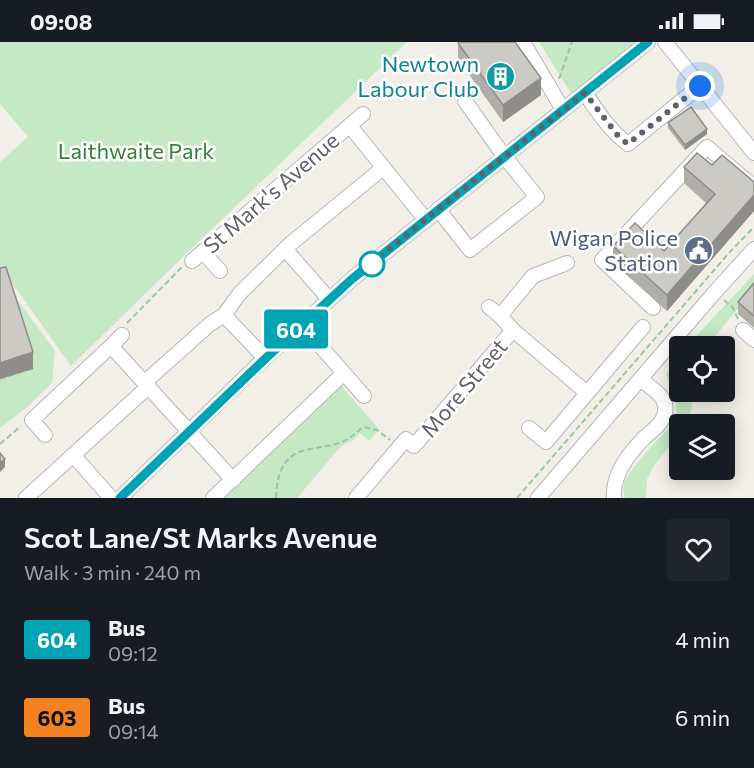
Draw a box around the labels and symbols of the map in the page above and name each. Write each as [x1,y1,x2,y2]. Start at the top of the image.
place label: Newtown Labour Club [357,50,479,102]
building icon: Newtown Labour Club [484,61,516,93]
your location [685,71,715,101]
street label: St Mark's Avenue [197,126,344,259]
park label: Laithwaite Park [58,137,214,164]
place label: Wigan Police Station [550,224,678,276]
public building icon: Wigan Police Station [683,235,715,267]
unlabelled marker [359,251,385,277]
line badge: 604 [262,310,330,348]
street label: More Street [415,333,513,443]

